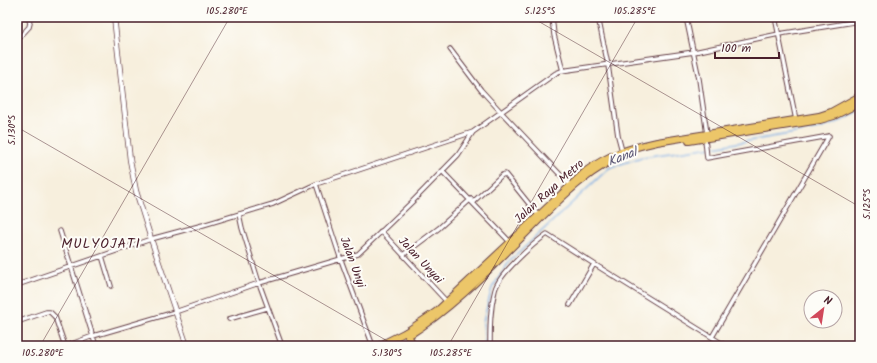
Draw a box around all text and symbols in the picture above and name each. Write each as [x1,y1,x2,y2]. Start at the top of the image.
text: 105.280°E [206,3,249,19]
text: 5.125°S [525,3,556,19]
text: 105.285°E [614,3,657,19]
scale bar [715,34,779,60]
text: 100 m [721,39,752,58]
text: 5.130°S [4,114,20,145]
water label: Kanal [605,141,643,173]
street label: Jalan Raya Metro [510,155,589,228]
text: 5.125°S [859,188,875,219]
street label: Jalan Unyai [394,232,448,289]
district label: MULYOJATI [61,233,141,255]
street label: Jalan Unyi [335,234,371,291]
north arrow [803,289,843,329]
text: N [820,292,835,311]
text: 105.280°E [22,345,65,361]
text: 5.130°S [372,345,403,361]
text: 105.285°E [430,345,473,361]

